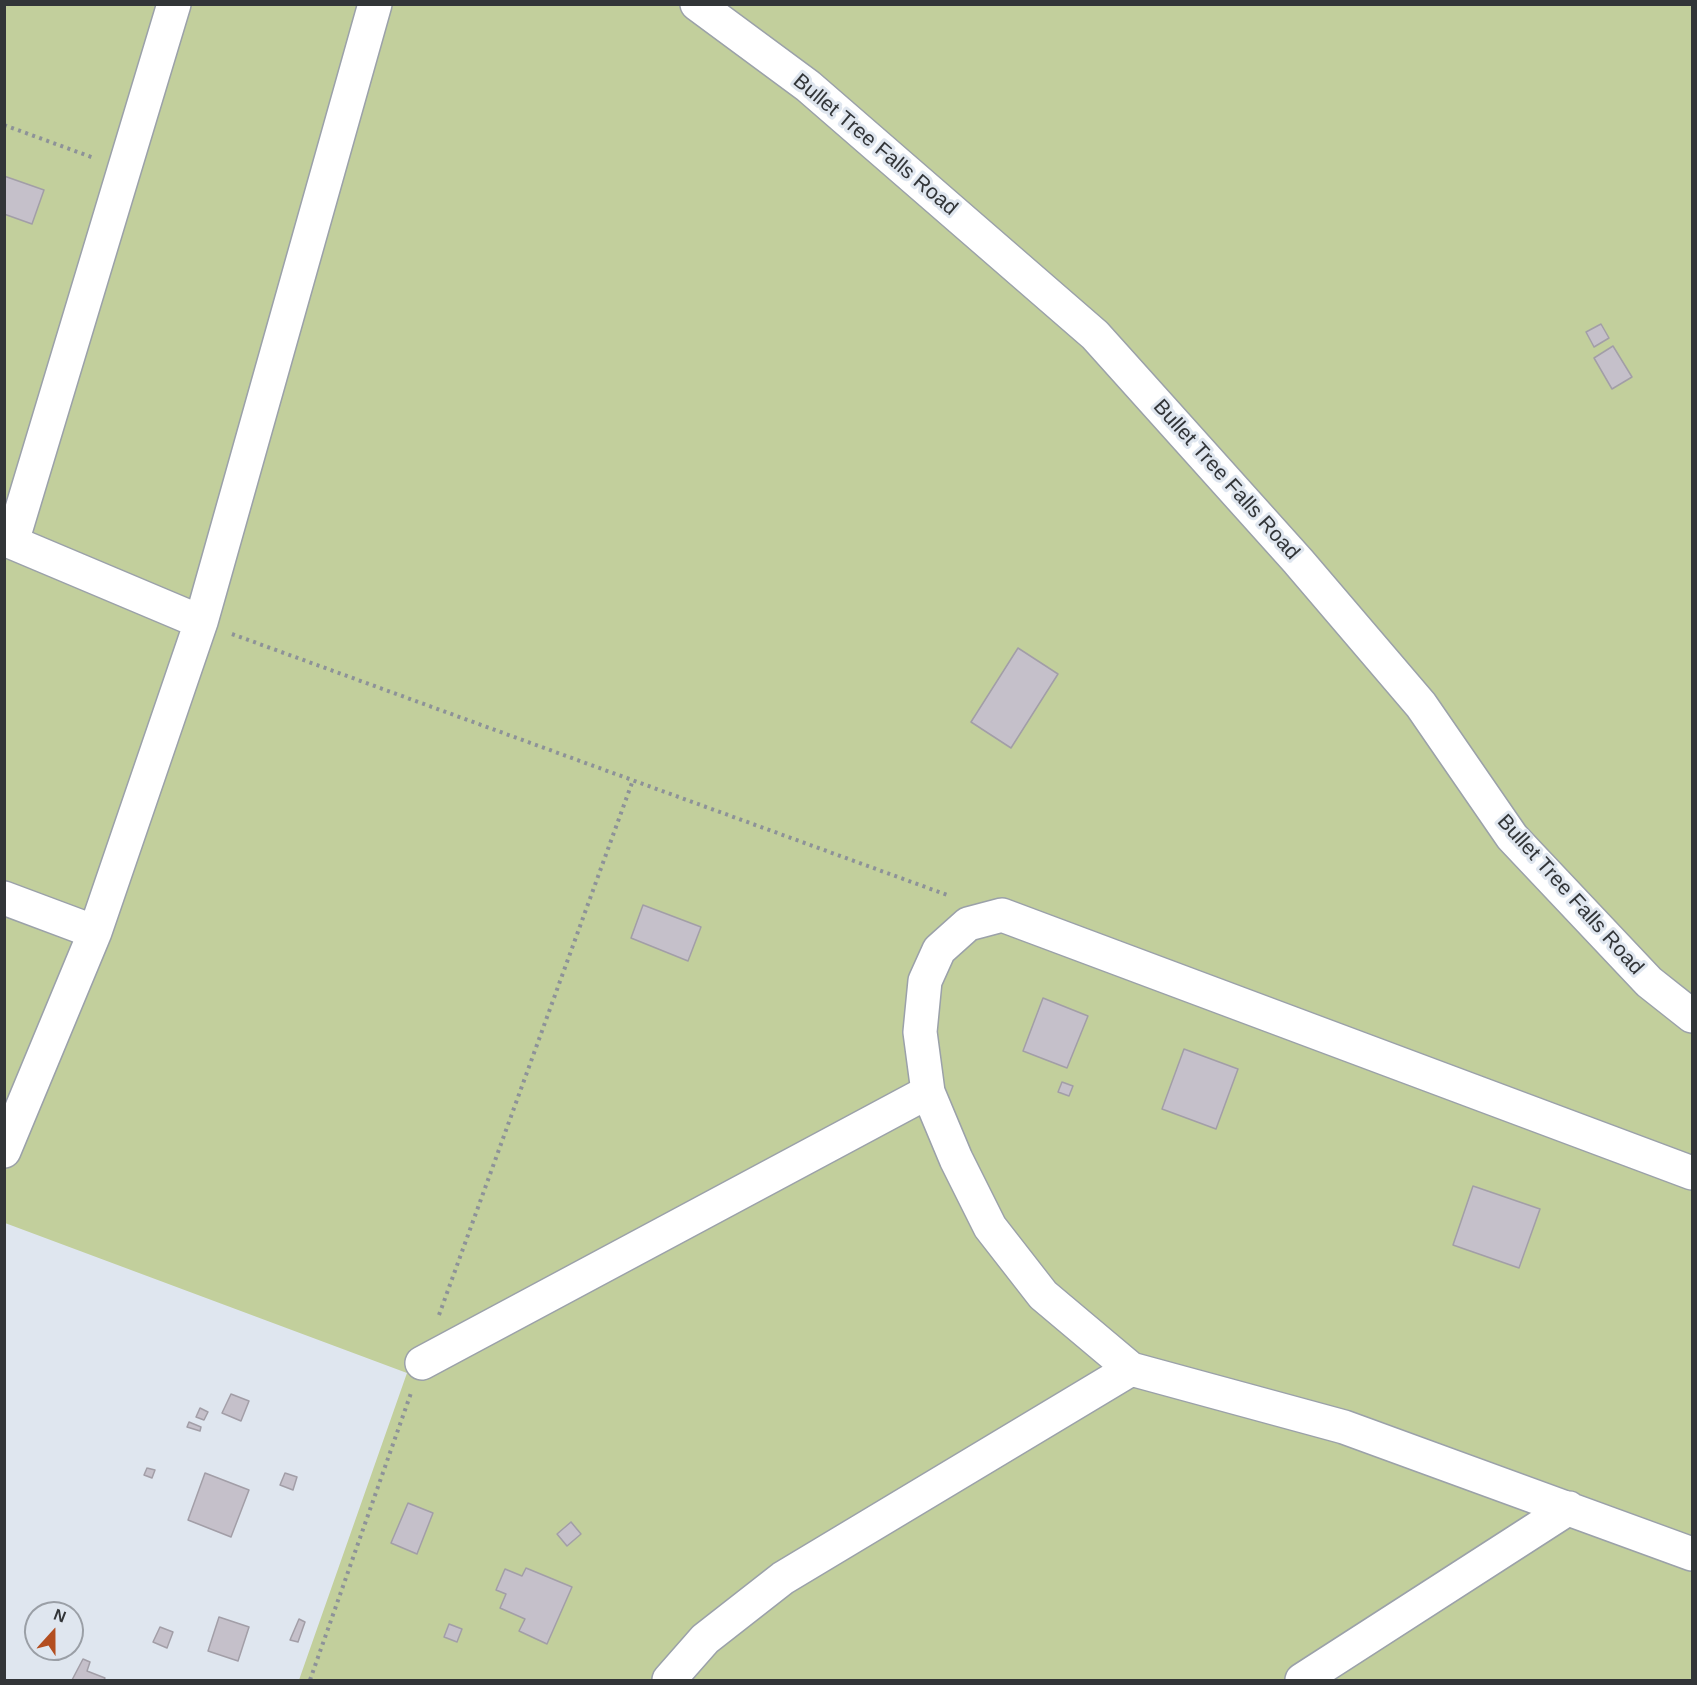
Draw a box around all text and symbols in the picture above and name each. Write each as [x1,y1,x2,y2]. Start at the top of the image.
street label: Bullet Tree Falls Road [788,69,962,221]
street label: Bullet Tree Falls Road [1147,395,1305,565]
street label: Bullet Tree Falls Road [1491,810,1649,980]
north arrow [24,1601,84,1661]
text: N [51,1606,68,1626]

